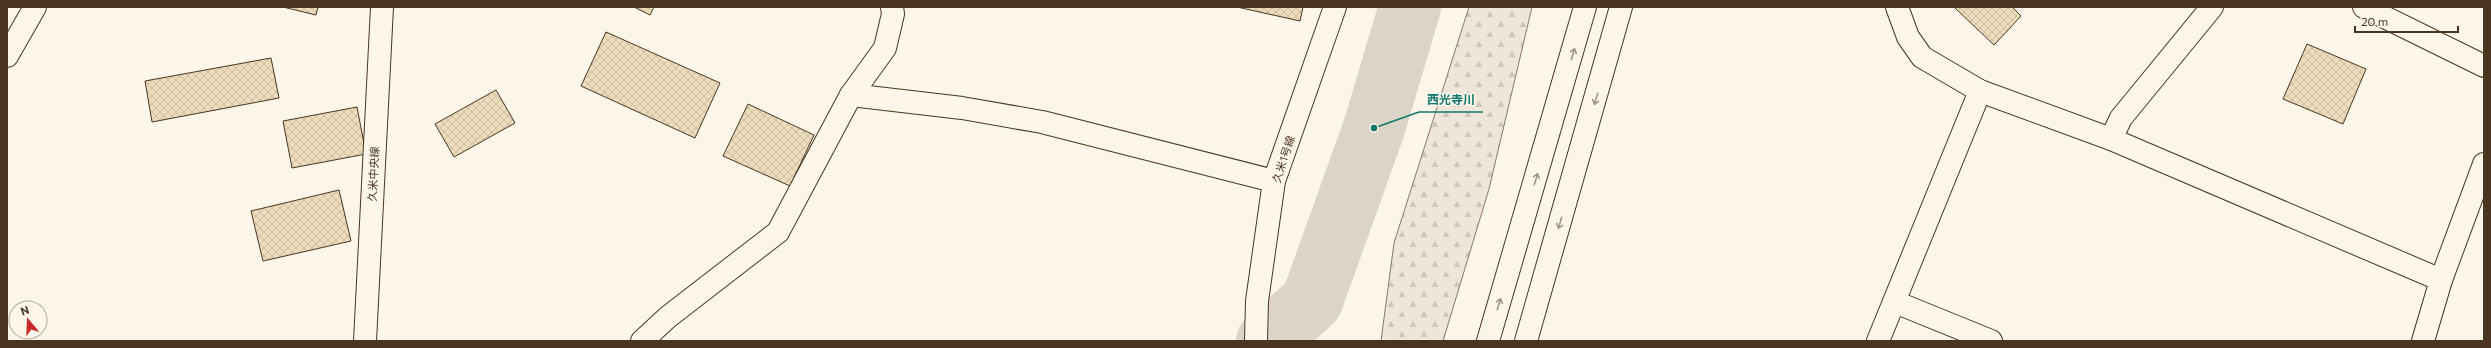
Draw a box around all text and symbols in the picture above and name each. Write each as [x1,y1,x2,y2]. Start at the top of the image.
scale bar [2355,8,2458,34]
text: 20 m [2361,14,2388,28]
one-way arrow [1569,48,1577,61]
callout: 西光寺川 [1419,88,1483,112]
text: 西光寺川 [1427,92,1475,106]
one-way arrow [1592,92,1599,105]
street label: 久米1号線 [1269,134,1297,184]
street label: 久米中央線 [365,146,381,202]
one-way arrow [1533,173,1540,186]
one-way arrow [1556,217,1563,230]
one-way arrow [1496,297,1503,310]
north arrow [8,300,48,340]
text: N [19,303,31,318]

